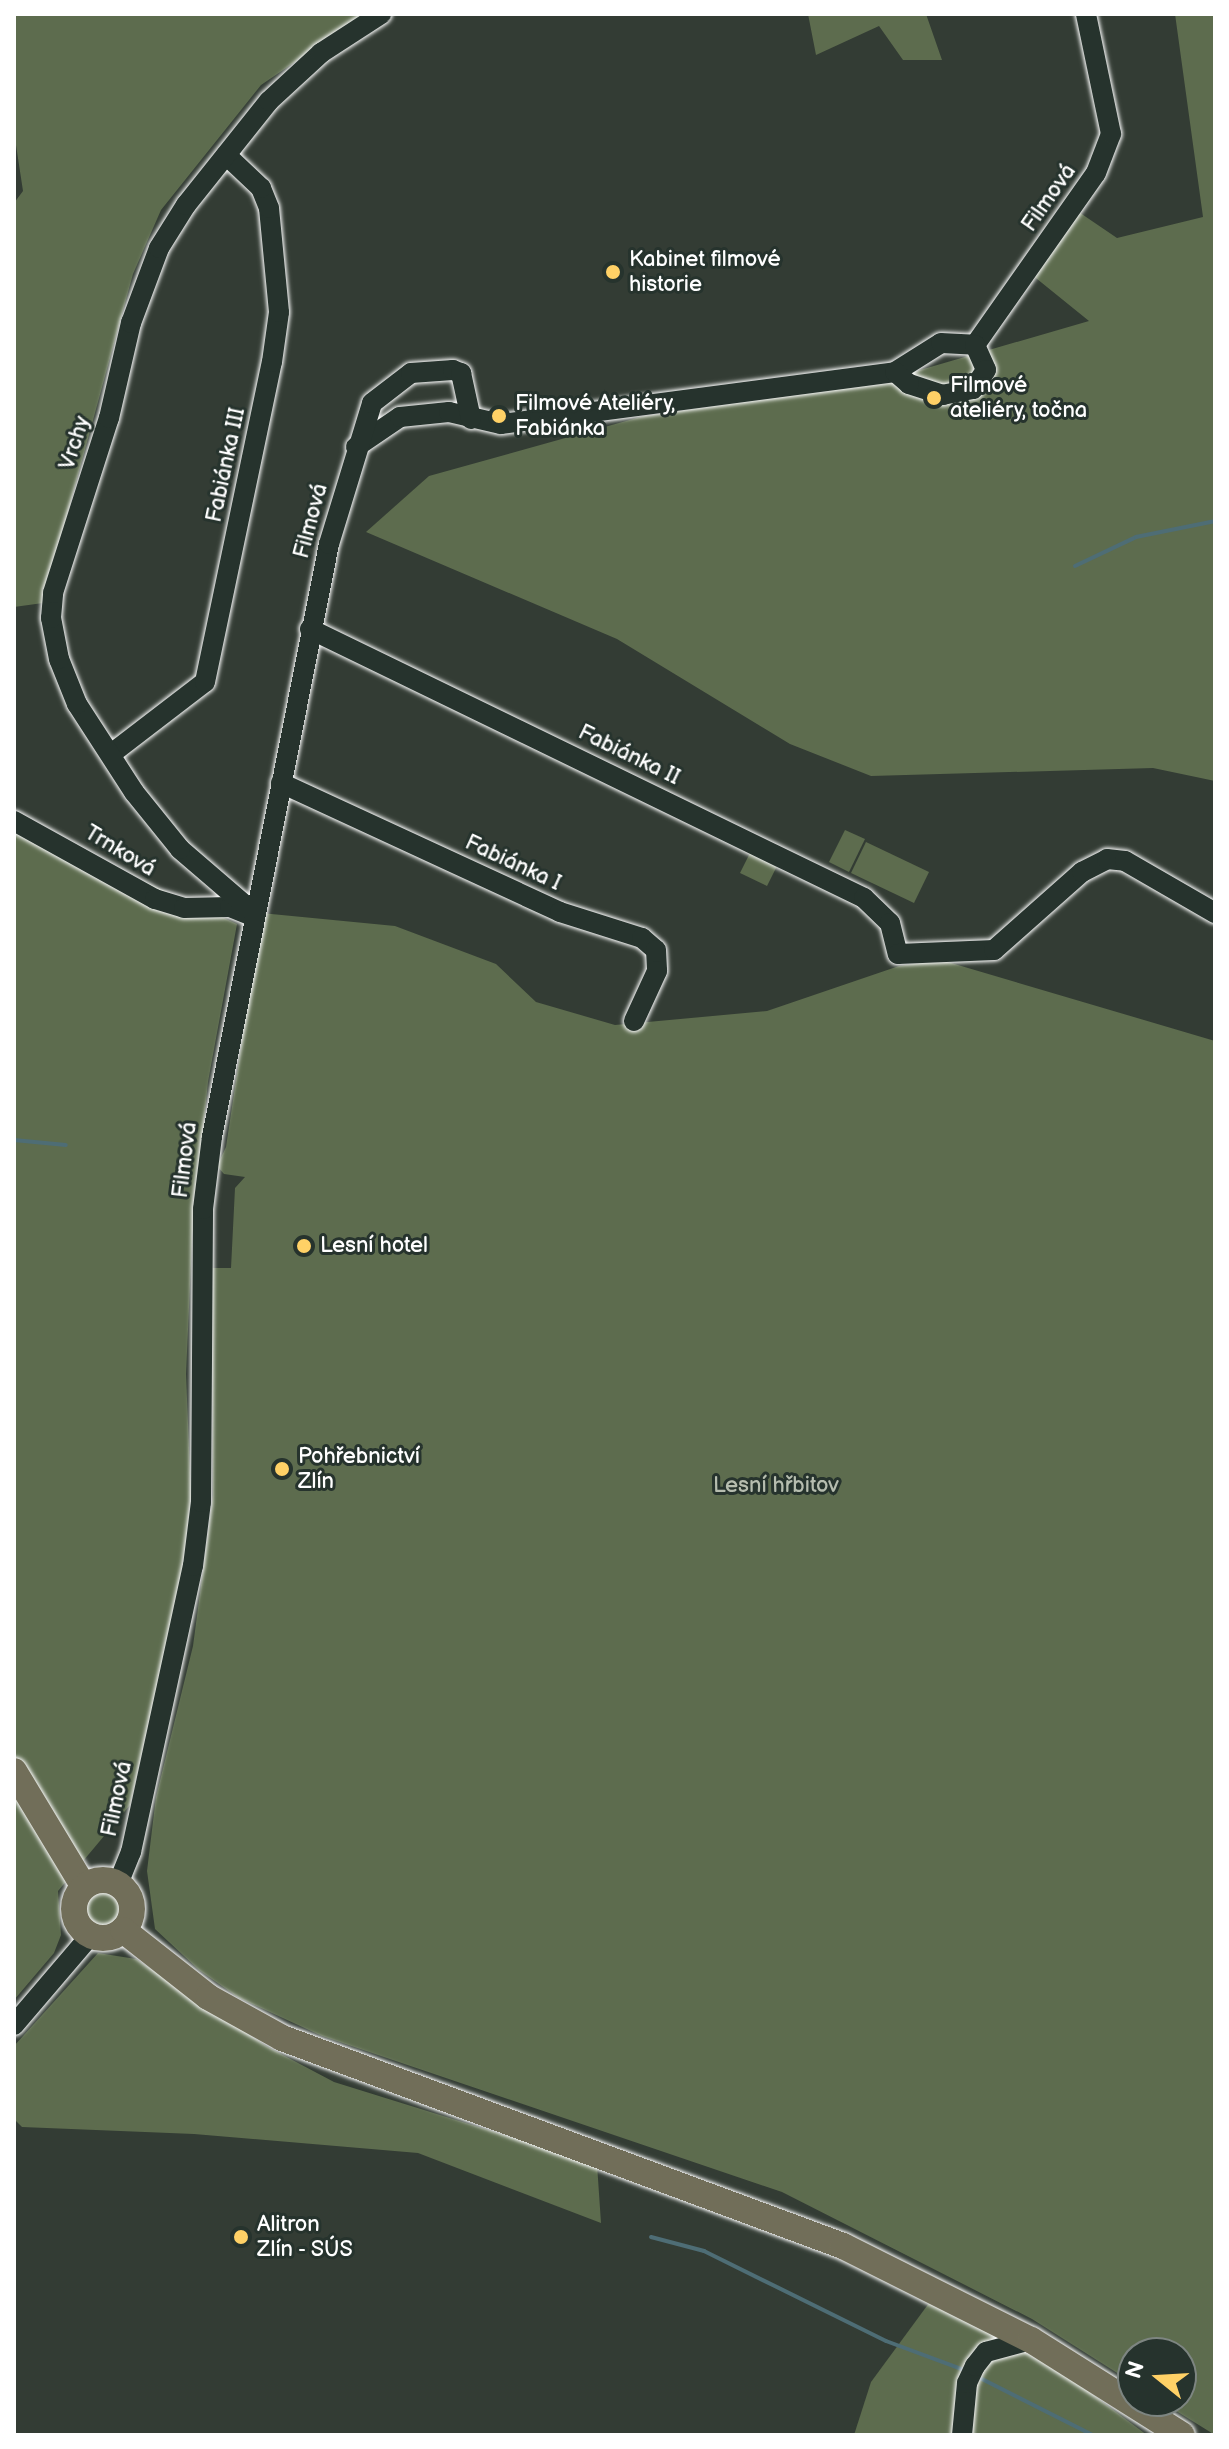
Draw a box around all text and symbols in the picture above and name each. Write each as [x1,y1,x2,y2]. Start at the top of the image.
street label: Filmová [1016,159,1082,237]
place label: Kabinet filmové historie [629,246,781,298]
marker: Kabinet filmové historie [604,263,622,281]
place label: Filmové ateliéry, točna [950,372,1087,424]
marker: Filmové ateliéry, točna [925,389,943,407]
place label: Filmové Ateliéry, Fabiánka [515,390,675,442]
street label: Fabiánka III [201,405,251,525]
marker: Filmové Ateliéry, Fabiánka [490,407,508,425]
street label: Vrchy [54,413,96,473]
street label: Filmová [288,481,334,561]
street label: Fabiánka II [574,719,684,791]
street label: Trnková [80,820,160,882]
street label: Fabiánka I [461,829,565,897]
street label: Filmová [167,1120,203,1200]
place label: Lesní hotel [320,1233,428,1259]
marker: Lesní hotel [295,1237,313,1255]
place label: Pohřebnictví Zlín [298,1443,420,1494]
marker: Pohřebnictví Zlín [273,1460,291,1478]
park label: Lesní hřbitov [713,1473,839,1499]
street label: Filmová [96,1759,138,1839]
place label: Alitron Zlín - SÚS [257,2211,355,2262]
marker: Alitron Zlín - SÚS [232,2228,250,2246]
north arrow [1117,2337,1197,2417]
text: N [1120,2358,1151,2382]

